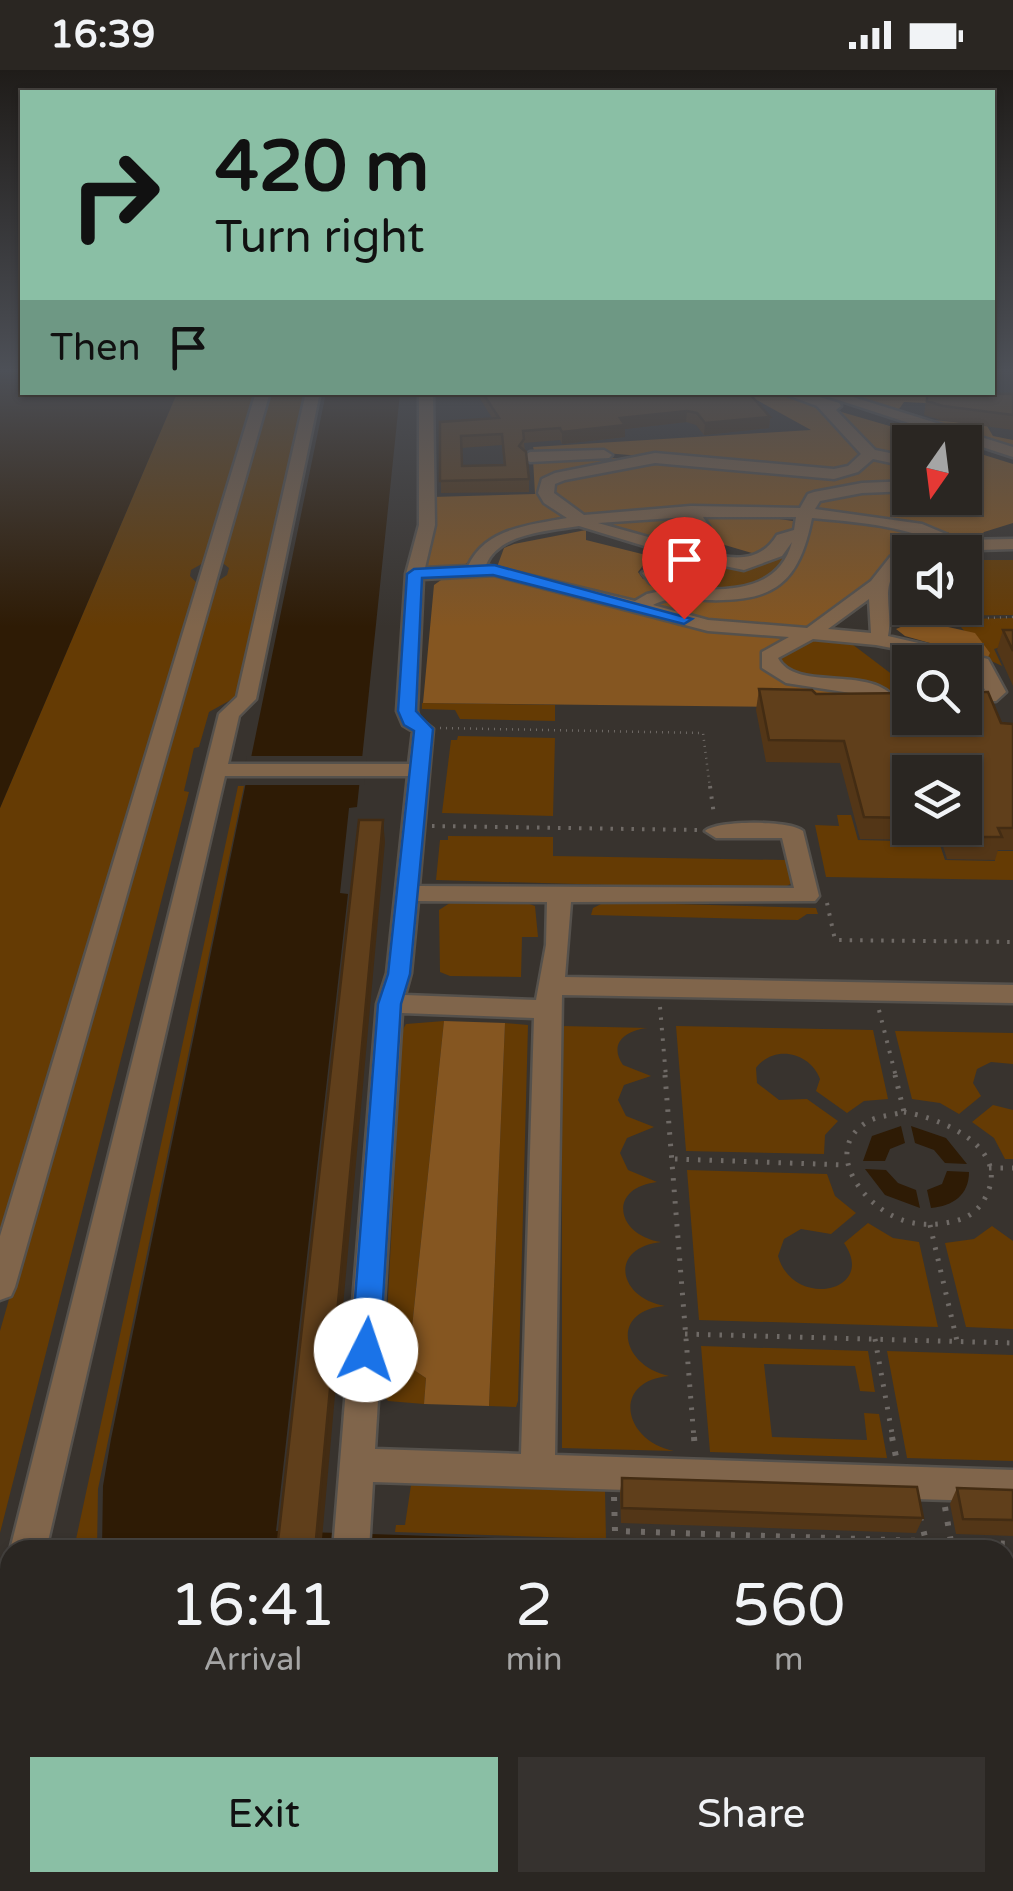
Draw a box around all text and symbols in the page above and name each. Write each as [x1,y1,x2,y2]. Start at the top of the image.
text: 16:39 [50,12,155,58]
text: 420 m [215,126,429,210]
icon: right [50,130,180,260]
text: Turn right [215,211,424,265]
icon: arrive [161,320,216,375]
text: Then [50,325,141,371]
north arrow [892,425,982,515]
map controls [892,425,982,845]
pin [642,517,727,620]
icon: arrive [657,532,712,587]
button: sound [892,535,982,625]
button: search [892,645,982,735]
button: layers [892,755,982,845]
position arrow [314,1298,418,1402]
text: 16:41 [170,1570,336,1642]
text: 2 [515,1570,553,1642]
text: 560 [732,1570,845,1642]
text: Arrival [203,1641,302,1679]
text: min [506,1641,563,1679]
text: m [774,1641,803,1679]
button: Exit [30,1757,498,1872]
button: Share [518,1757,985,1872]

